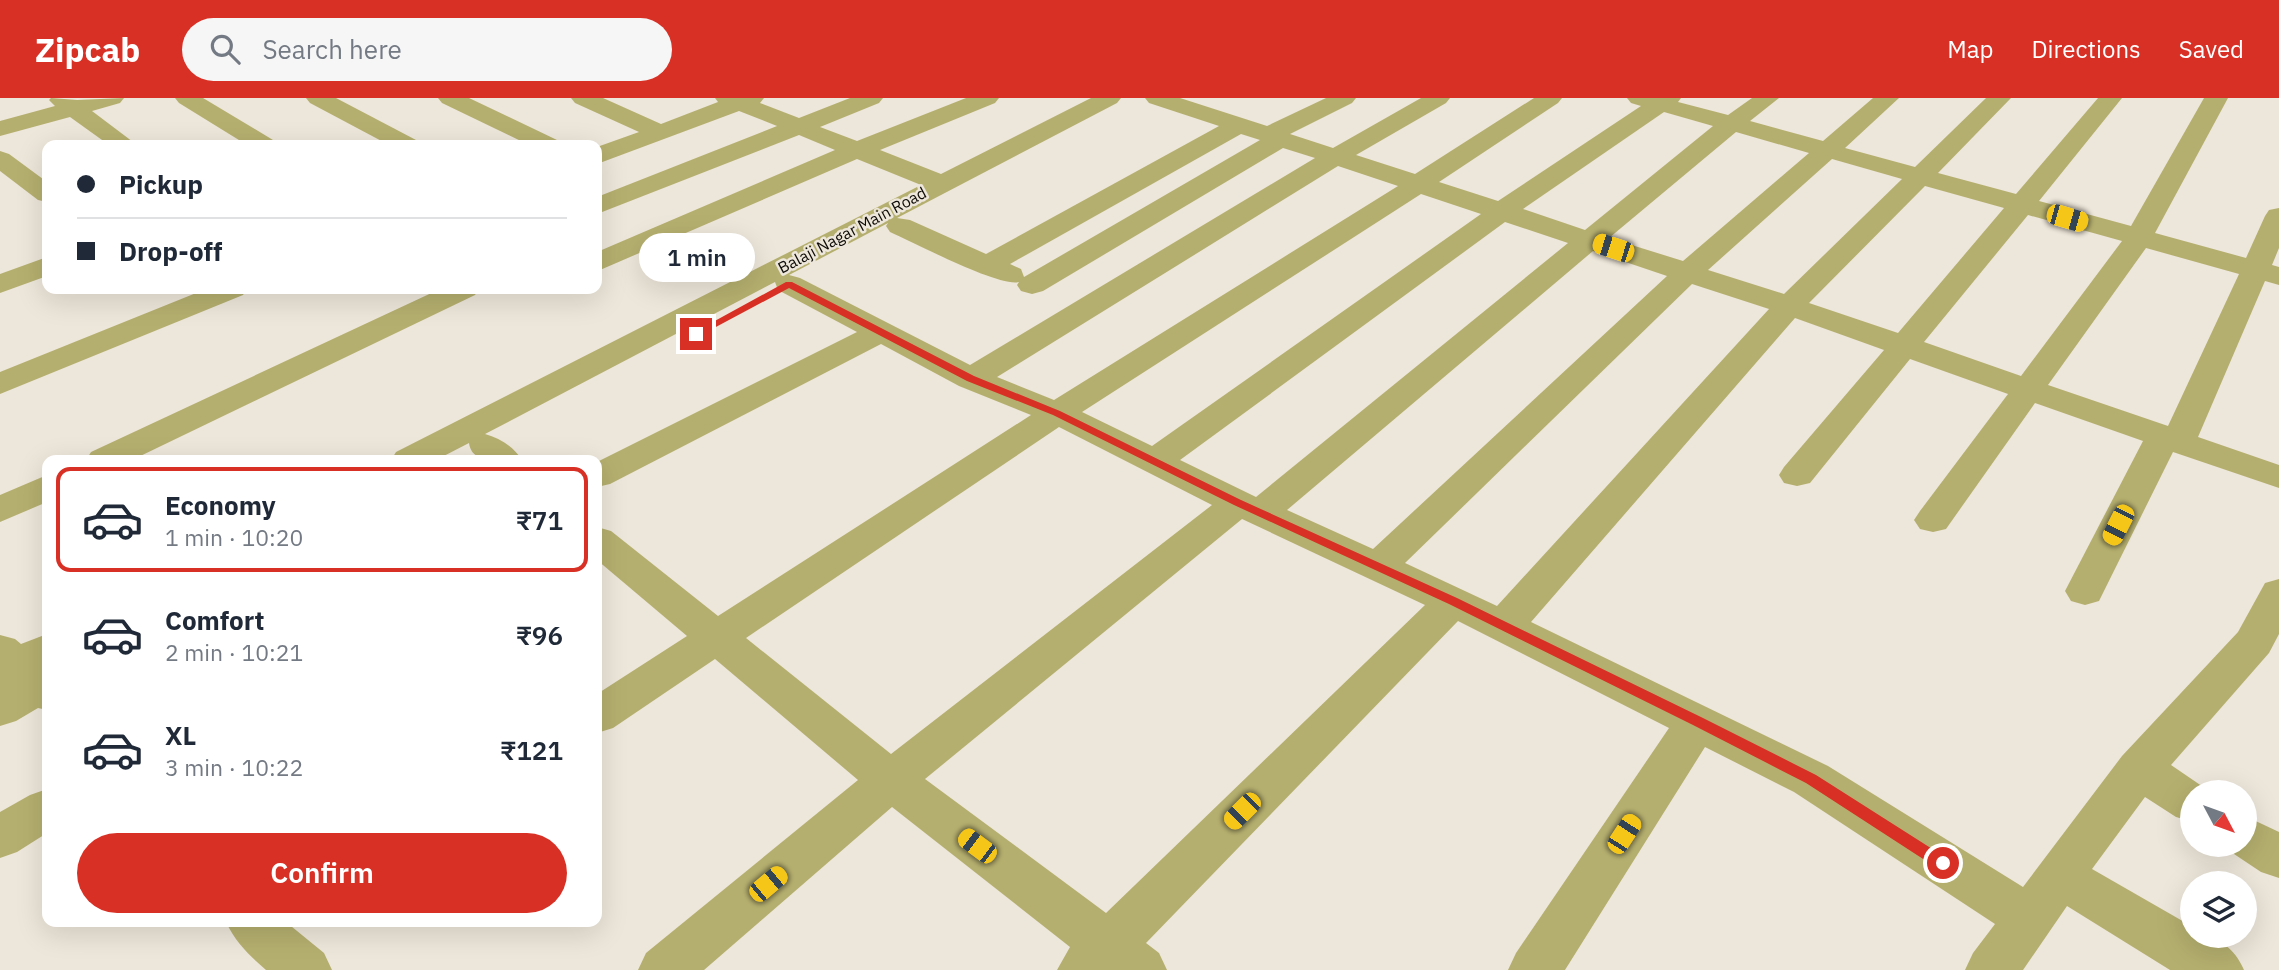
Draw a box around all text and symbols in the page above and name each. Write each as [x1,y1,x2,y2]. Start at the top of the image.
search box [182,18,672,81]
text: Zipcab [35,28,140,71]
icon: search [206,30,244,68]
text: Search here [262,32,402,66]
text: Map [1947,33,1993,65]
text: Directions [2031,33,2141,65]
text: Saved [2179,33,2244,65]
text: Pickup [119,167,203,201]
street label: Balaji Nagar Main Road [774,182,930,278]
car [2044,202,2091,234]
callout: 1 min [638,232,754,282]
car [1590,232,1637,264]
text: Drop-off [119,234,222,268]
text: 1 min [667,242,727,272]
route end [680,318,712,350]
icon: car [81,488,144,551]
text: Economy [165,488,276,522]
car [2100,502,2137,548]
text: ₹71 [516,503,563,537]
text: 1 min · 10:20 [165,522,303,552]
icon: car [81,603,144,666]
text: Comfort [165,603,264,637]
text: ₹96 [516,618,563,652]
text: 2 min · 10:21 [165,637,303,667]
icon: car [81,718,144,781]
text: XL [165,718,196,752]
text: ₹121 [500,733,563,767]
text: 3 min · 10:22 [165,752,303,782]
north arrow [2180,780,2258,858]
map controls [2180,780,2257,948]
car [1220,789,1265,833]
car [1604,811,1645,857]
car [954,825,1001,867]
button: Confirm [77,833,567,913]
route start [1927,847,1959,879]
car [746,862,791,906]
button: layers [2180,871,2257,948]

